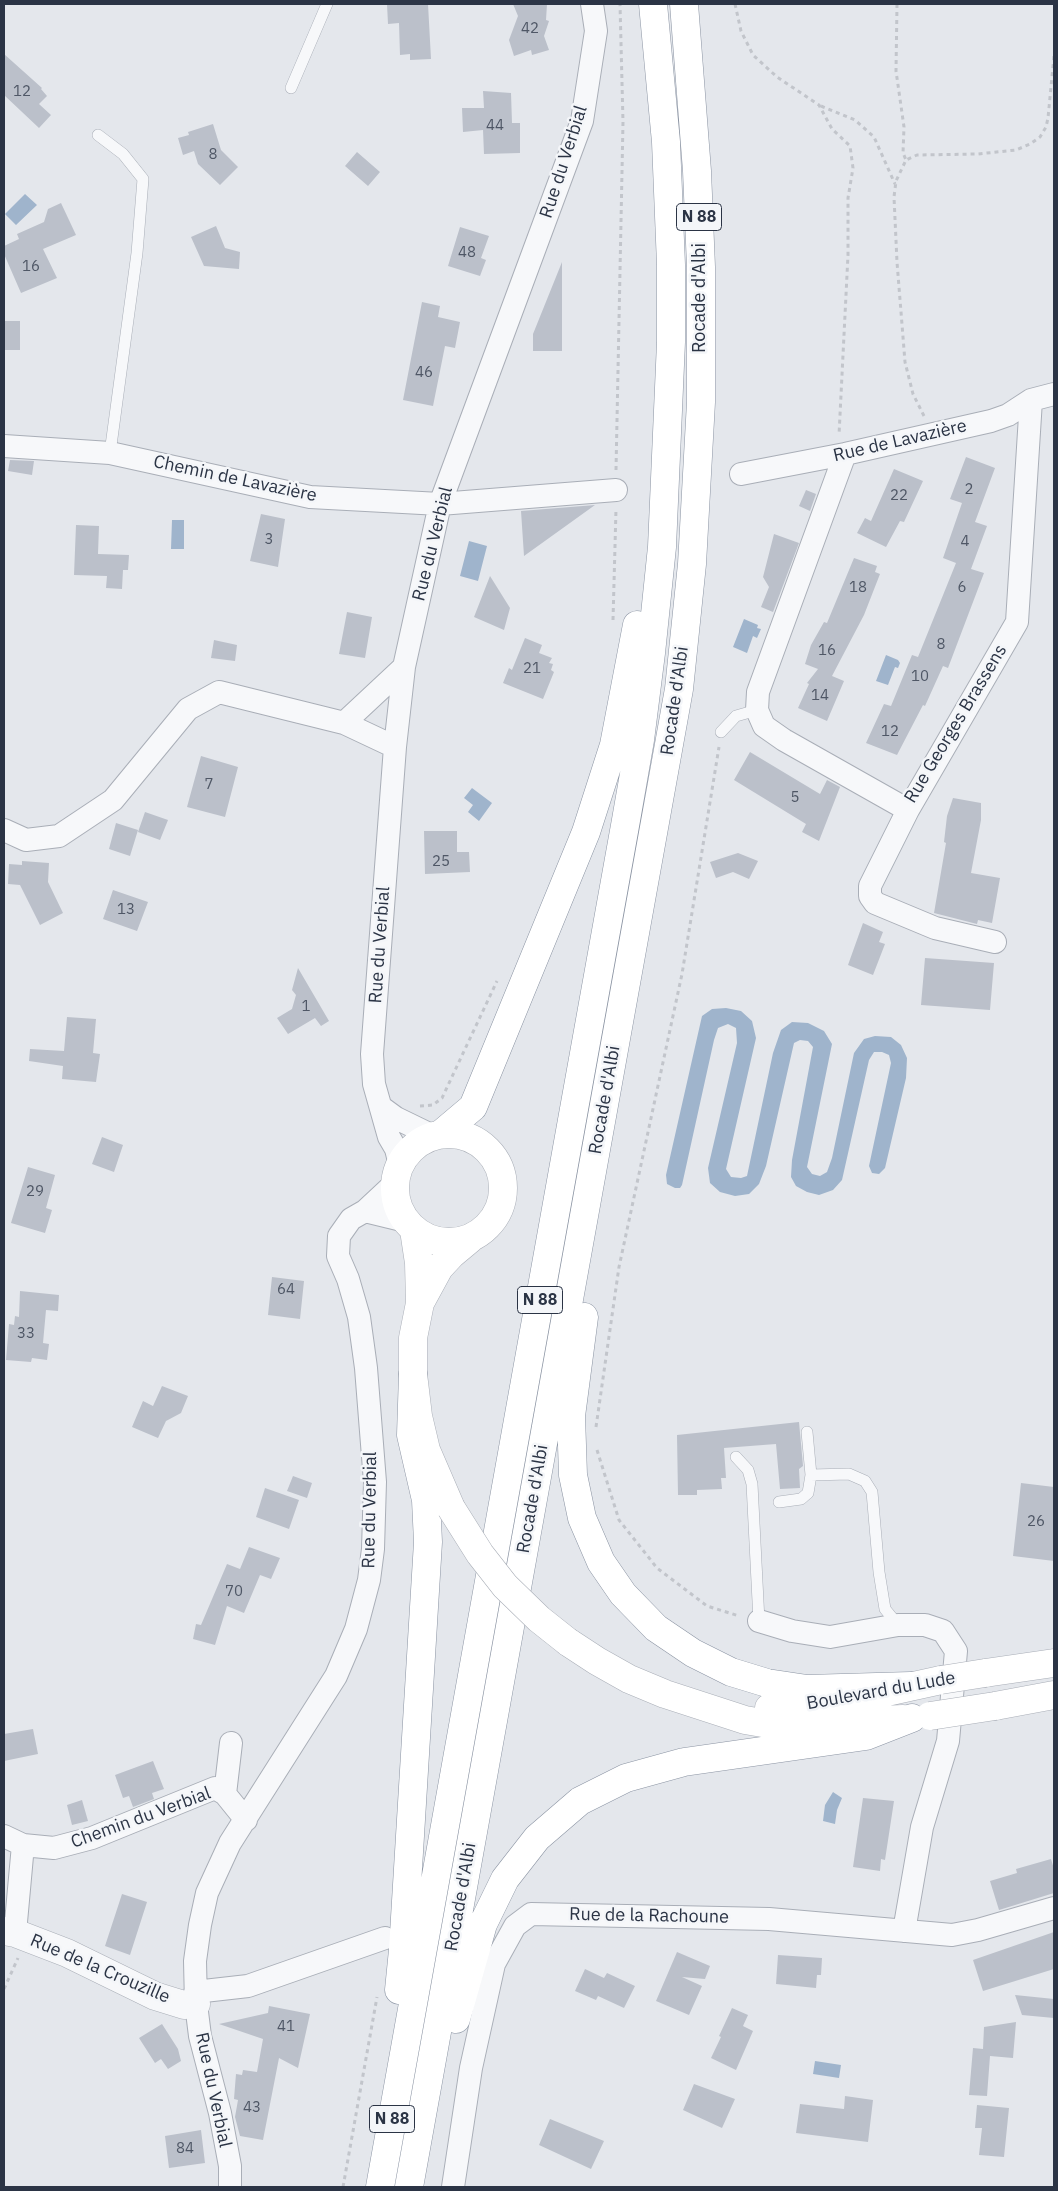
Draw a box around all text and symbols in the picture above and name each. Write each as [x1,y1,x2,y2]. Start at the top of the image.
house number: 42 [521,20,539,38]
house number: 12 [13,83,31,101]
street label: Rue du Verbial [536,103,592,221]
house number: 44 [486,117,504,135]
house number: 8 [209,146,217,164]
road number: N 88 [676,203,722,230]
street label: Rocade d'Albi [689,243,711,353]
house number: 48 [458,244,476,262]
house number: 16 [22,258,40,276]
house number: 46 [415,364,433,382]
street label: Rue de Lavazière [831,415,969,467]
street label: Chemin de Lavazière [151,451,319,507]
house number: 2 [965,481,973,499]
street label: Rue du Verbial [408,485,458,603]
house number: 22 [890,487,908,505]
house number: 3 [265,531,273,549]
house number: 4 [961,533,969,551]
house number: 18 [849,579,867,597]
house number: 6 [958,579,966,597]
house number: 8 [937,636,945,654]
street label: Rue Georges Brassens [900,641,1012,807]
house number: 16 [818,642,836,660]
street label: Rocade d'Albi [657,645,693,757]
house number: 21 [523,660,541,678]
house number: 10 [911,668,929,686]
house number: 14 [811,687,829,705]
house number: 12 [881,723,899,741]
house number: 7 [205,776,213,794]
house number: 5 [791,789,799,807]
house number: 25 [432,853,450,871]
street label: Rue du Verbial [365,886,395,1004]
house number: 13 [117,901,135,919]
house number: 1 [302,998,310,1016]
street label: Rocade d'Albi [585,1044,625,1156]
house number: 29 [26,1183,44,1201]
house number: 64 [277,1281,295,1299]
road number: N 88 [518,1286,562,1314]
house number: 33 [17,1325,35,1343]
street label: Rocade d'Albi [513,1443,553,1555]
street label: Rue du Verbial [358,1451,382,1569]
house number: 26 [1027,1513,1045,1531]
house number: 70 [225,1583,243,1601]
street label: Boulevard du Lude [805,1667,957,1715]
street label: Chemin du Verbial [68,1783,214,1853]
street label: Rocade d'Albi [441,1841,481,1953]
street label: Rue de la Rachoune [569,1904,729,1928]
street label: Rue de la Crouzille [27,1930,173,2008]
house number: 41 [277,2018,295,2036]
street label: Rue du Verbial [190,2030,236,2150]
house number: 43 [243,2099,261,2117]
road number: N 88 [370,2106,414,2132]
house number: 84 [176,2140,194,2158]

